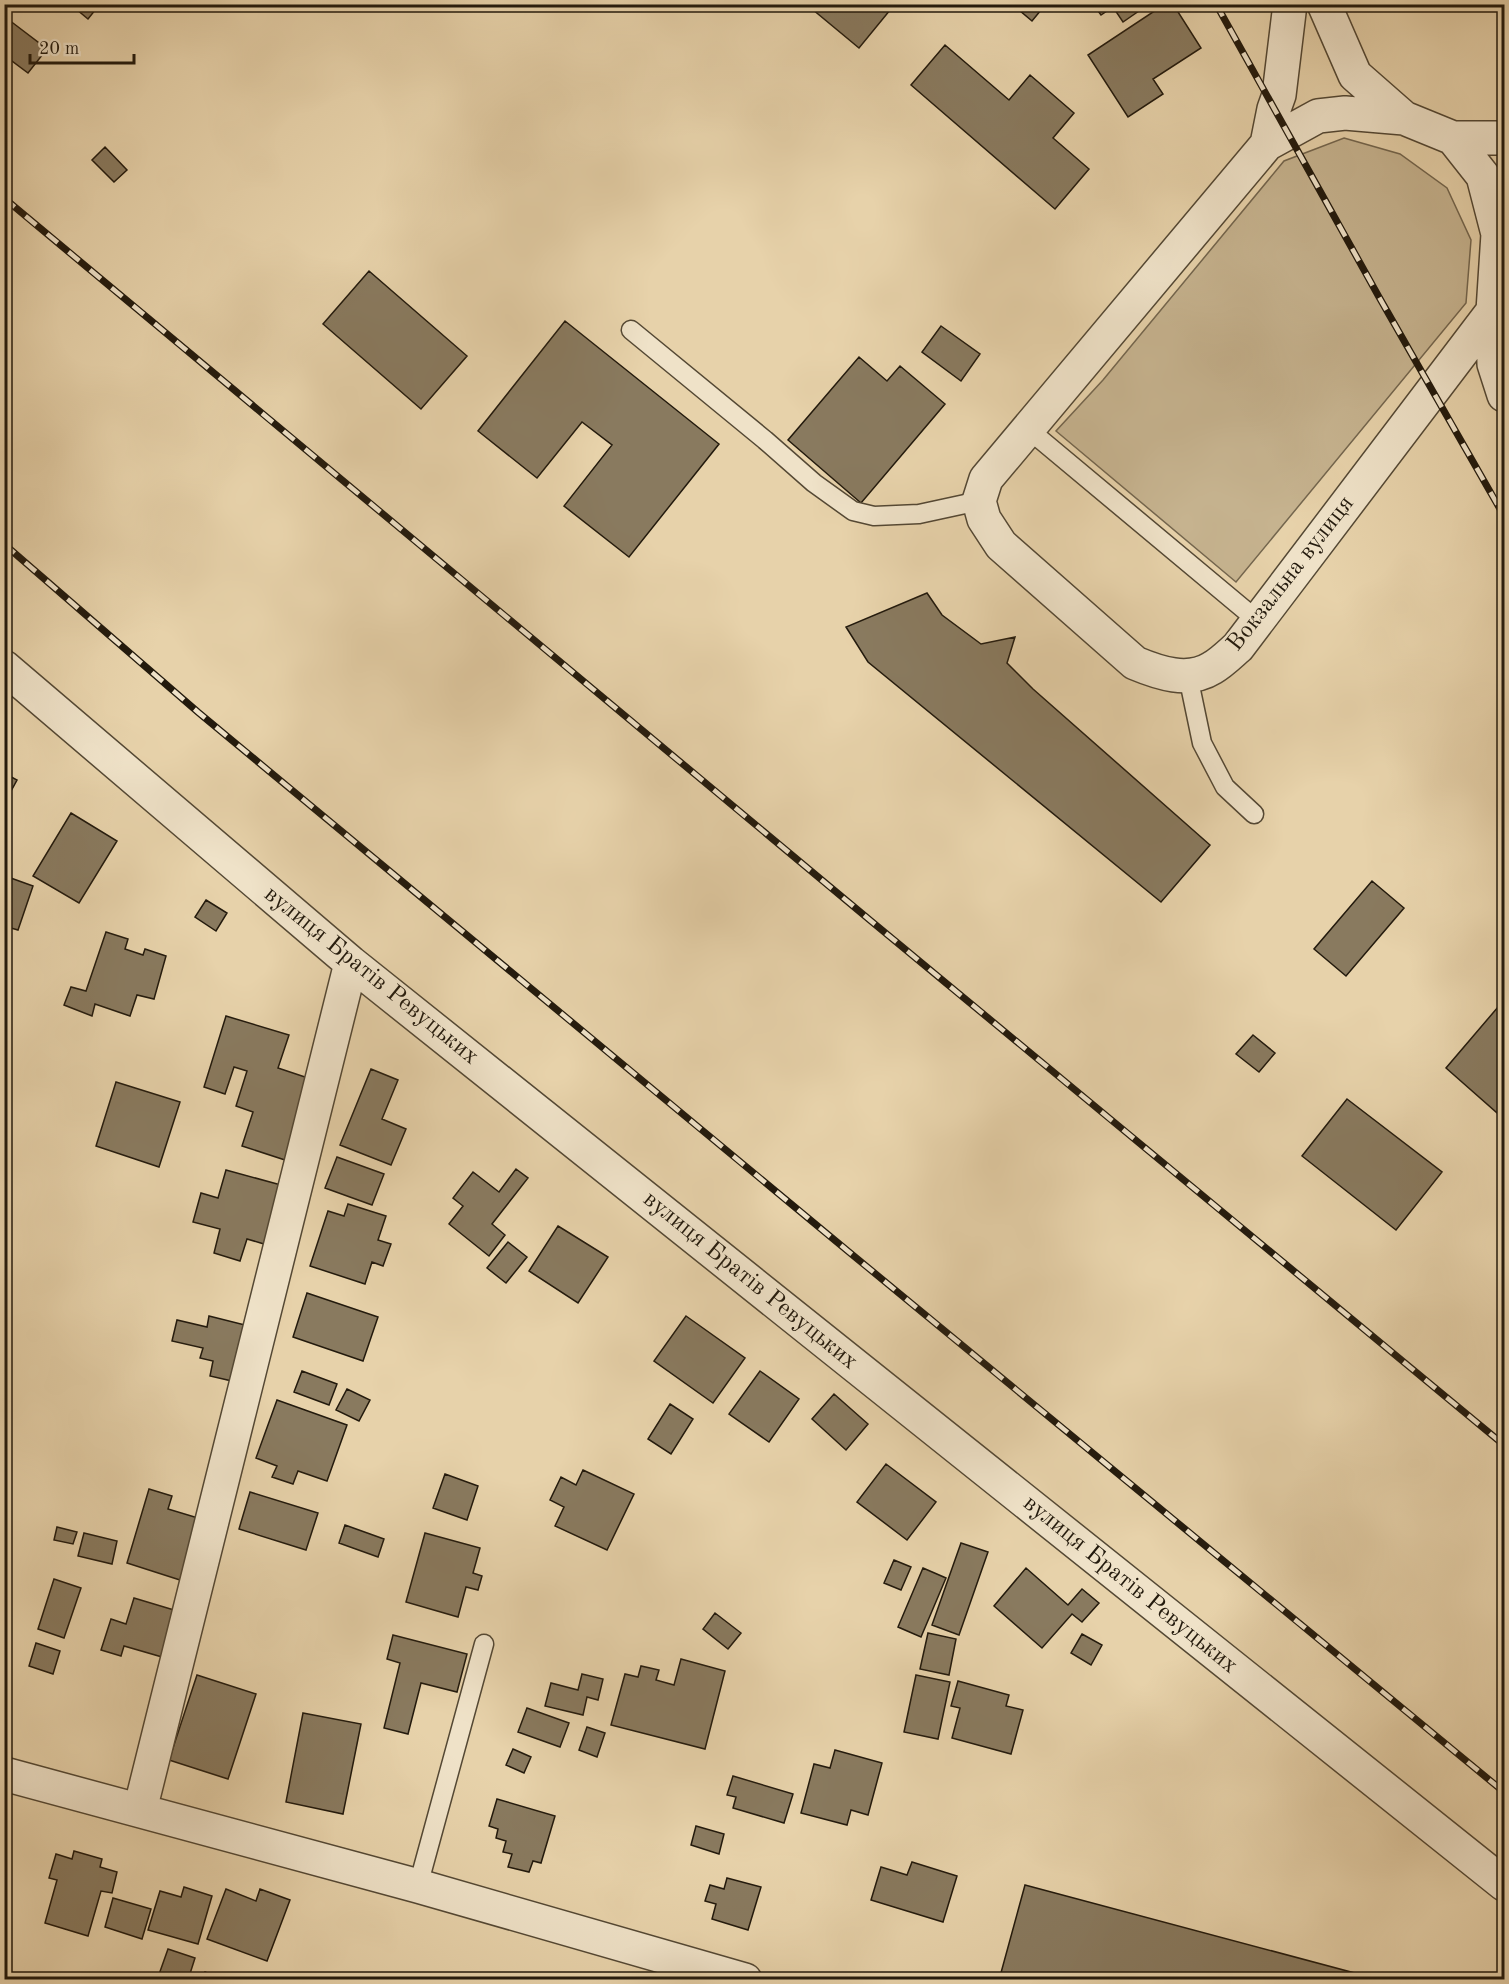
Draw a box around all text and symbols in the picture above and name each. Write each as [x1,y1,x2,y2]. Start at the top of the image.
scale bar [30,27,134,65]
text: 20 m [39,40,79,58]
street label: Вокзальна вулиця [1223,492,1359,656]
street label: вулиця Братів Ревуцьких [259,882,483,1070]
street label: вулиця Братів Ревуцьких [638,1187,862,1375]
street label: вулиця Братів Ревуцьких [1018,1491,1242,1679]

